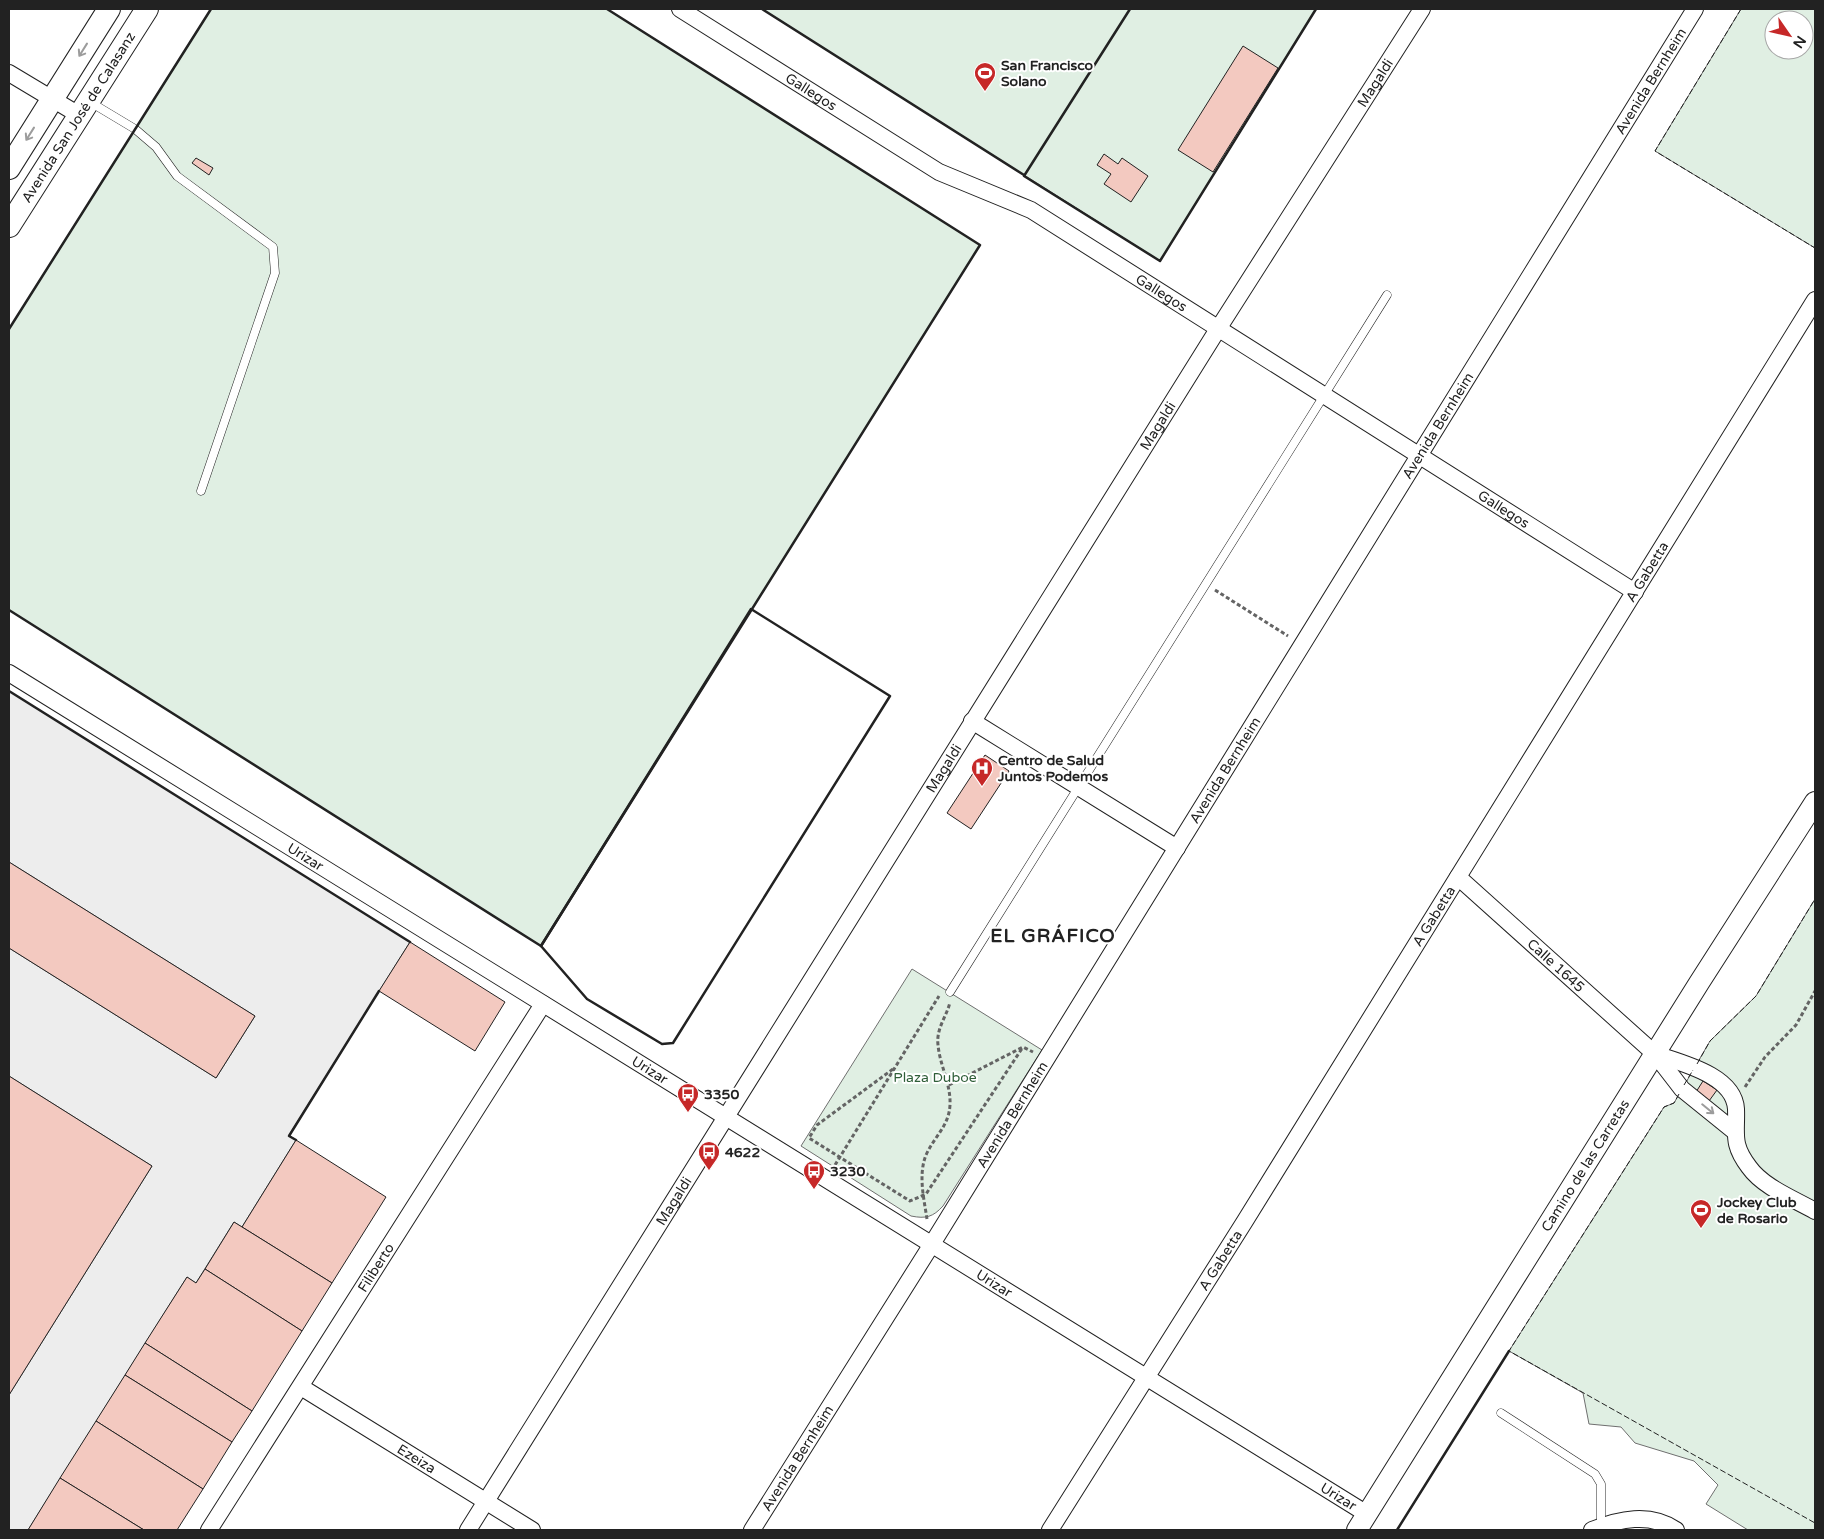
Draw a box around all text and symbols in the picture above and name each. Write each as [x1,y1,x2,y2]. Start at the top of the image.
north arrow [1764,10,1814,60]
street label: Avenida Bernheim [1612,25,1690,138]
street label: Avenida San José de Calasanz [18,29,139,206]
text: N [1789,33,1810,51]
one-way arrow [77,43,88,57]
street label: Magaldi [1354,56,1397,110]
place label: San Francisco Solano [1001,57,1094,90]
sports icon: San Francisco Solano [973,61,997,92]
street label: Gallegos [782,69,840,115]
one-way arrow [25,126,35,140]
street label: Gallegos [1132,270,1190,316]
street label: Avenida Bernheim [1399,369,1477,482]
street label: Magaldi [1137,399,1180,453]
street label: Gallegos [1475,487,1533,532]
street label: A Gabetta [1622,539,1672,605]
street label: Avenida Bernheim [1186,714,1264,827]
street label: Magaldi [923,741,966,796]
place label: Centro de Salud Juntos Podemos [997,752,1108,785]
hospital icon: Centro de Salud Juntos Podemos [970,756,994,787]
street label: Urizar [284,840,327,875]
street label: A Gabetta [1409,883,1459,950]
district label: EL GRÁFICO [990,924,1116,947]
street label: Calle 1645 [1524,935,1588,996]
street label: Urizar [629,1053,672,1088]
street label: Avenida Bernheim [973,1059,1052,1171]
park label: Plaza Duboe [893,1069,977,1086]
bus stop icon: 3350 [676,1082,700,1113]
place label: 3350 [704,1086,739,1103]
street label: Camino de las Carretas [1538,1096,1633,1235]
one-way arrow [1702,1104,1715,1115]
bus stop icon: 4622 [697,1140,721,1171]
place label: 4622 [725,1144,760,1161]
bus stop icon: 3230 [802,1159,826,1190]
place label: 3230 [830,1163,865,1180]
street label: Magaldi [652,1174,695,1229]
place label: Jockey Club de Rosario [1716,1194,1797,1227]
sports icon: Jockey Club de Rosario [1689,1198,1713,1229]
street label: A Gabetta [1195,1227,1246,1294]
street label: Filiberto [354,1240,398,1295]
street label: Urizar [973,1266,1016,1302]
street label: Avenida Bernheim [758,1402,837,1514]
street label: Ezeiza [394,1441,439,1477]
street label: Urizar [1317,1479,1360,1515]

